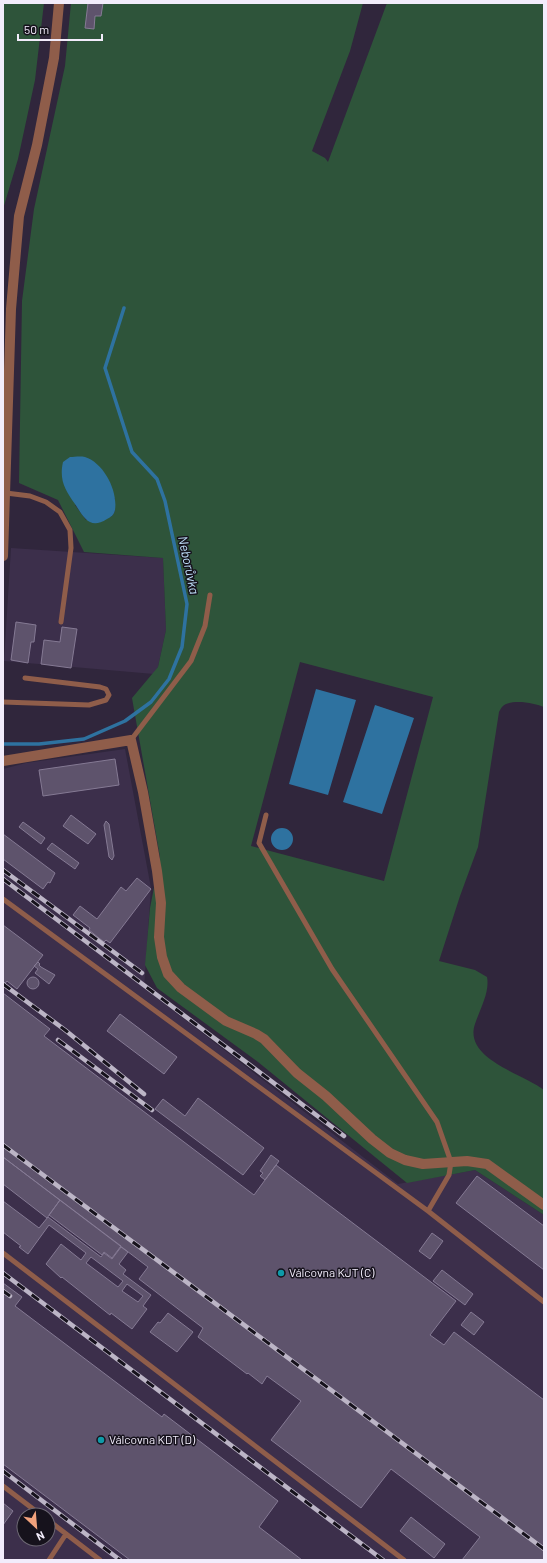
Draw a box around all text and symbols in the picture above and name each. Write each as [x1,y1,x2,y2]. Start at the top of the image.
scale bar [18,16,102,42]
text: 50 m [24,22,49,36]
water label: Neborůvka [175,534,203,596]
place label: Válcovna KJT (C) [289,1265,375,1279]
marker: Válcovna KJT (C) [276,1268,286,1278]
place label: Válcovna KDT (D) [109,1432,196,1446]
marker: Válcovna KDT (D) [96,1435,106,1445]
north arrow [16,1507,56,1547]
text: N [34,1529,47,1544]

